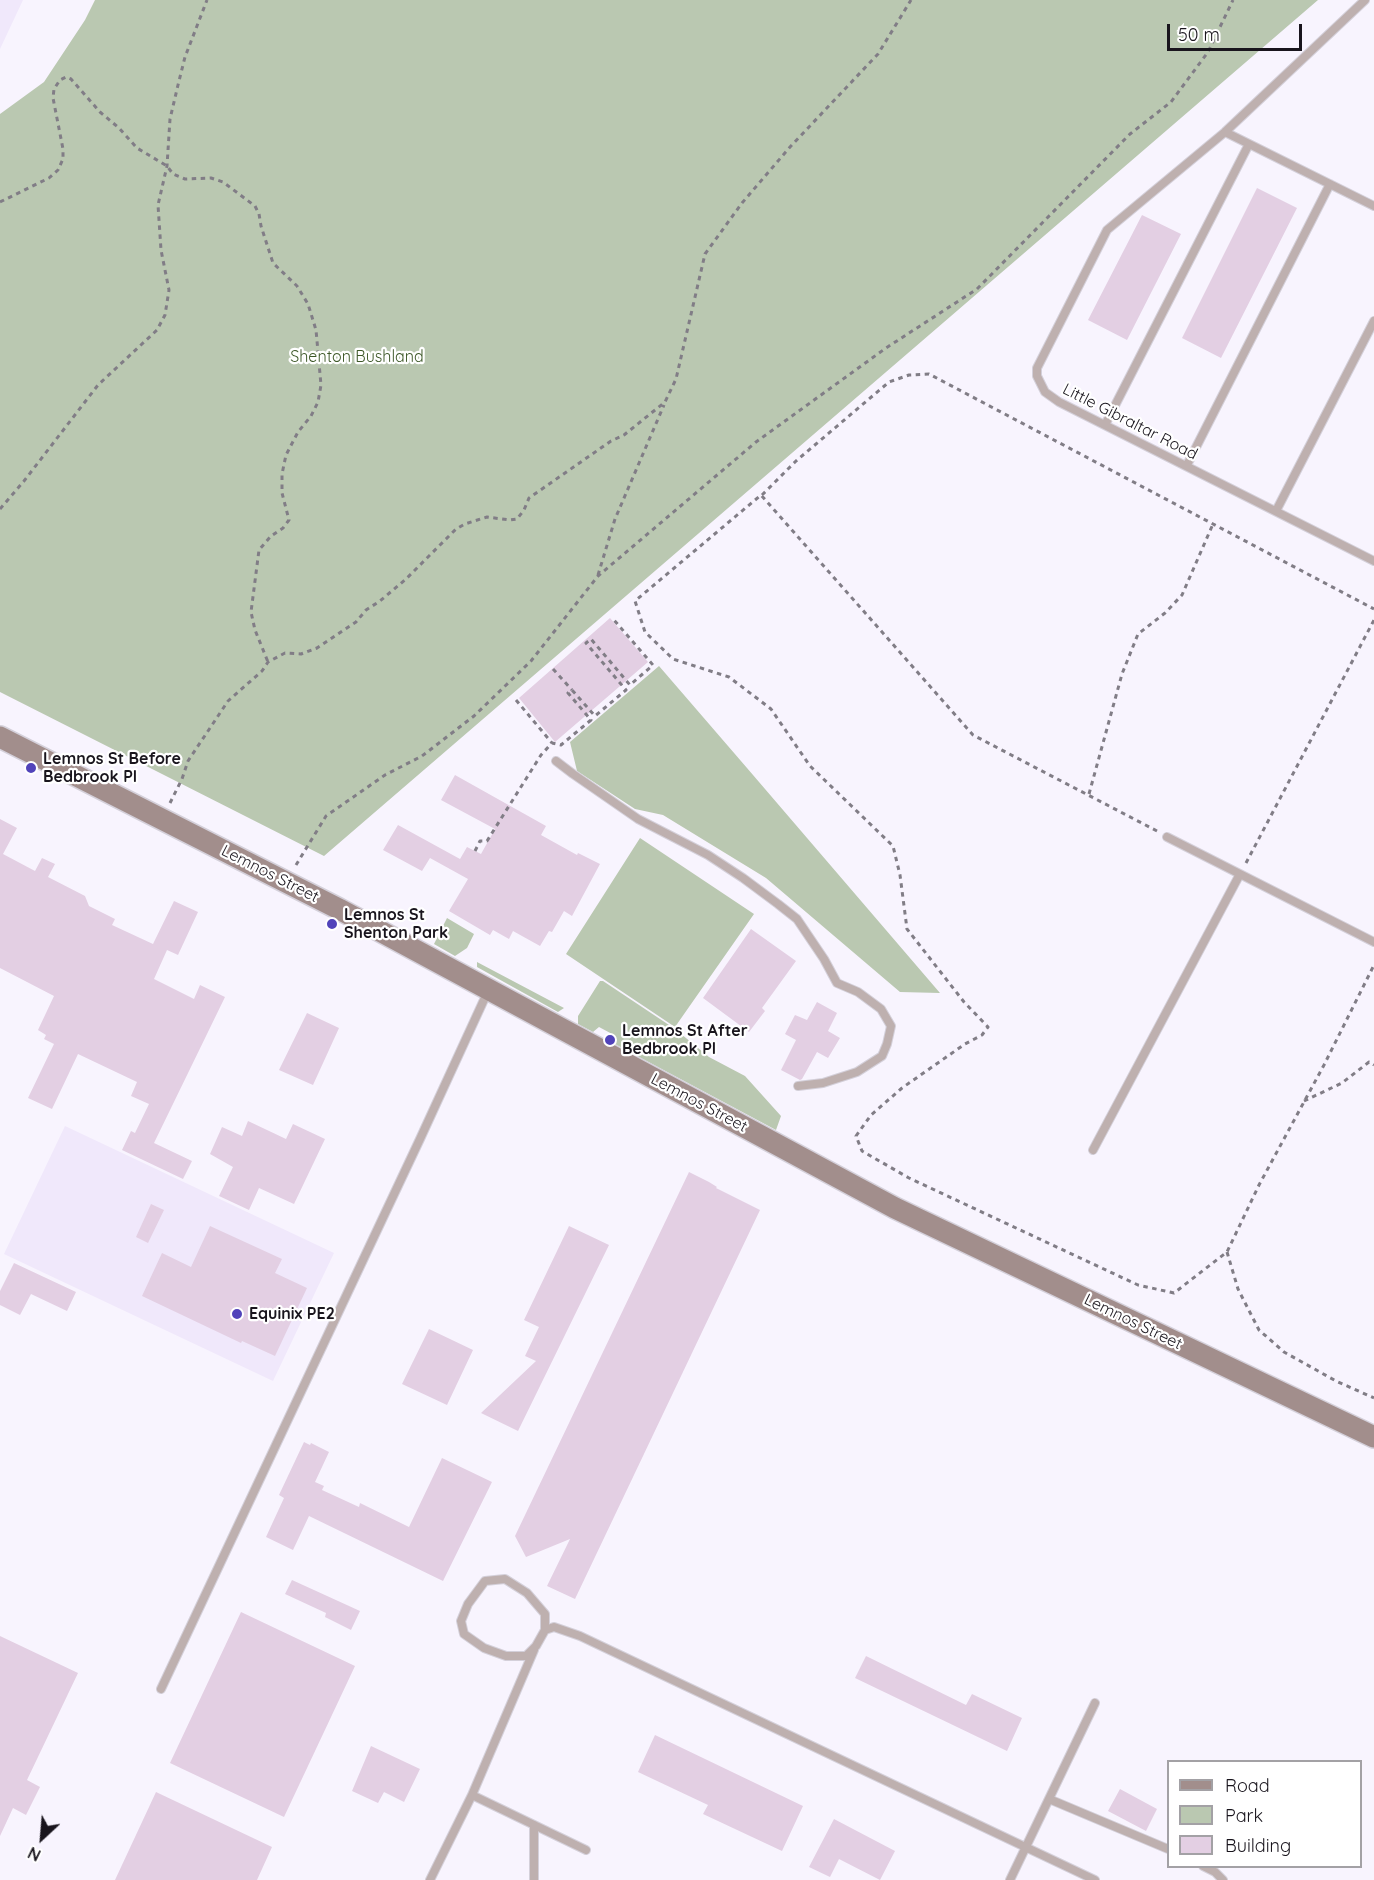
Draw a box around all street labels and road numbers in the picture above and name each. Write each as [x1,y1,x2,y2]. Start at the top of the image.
street label: Little Gibraltar Road [1059,380,1201,464]
street label: Lemnos Street [218,841,322,907]
street label: Lemnos Street [647,1069,751,1137]
street label: Lemnos Street [1081,1290,1185,1354]

